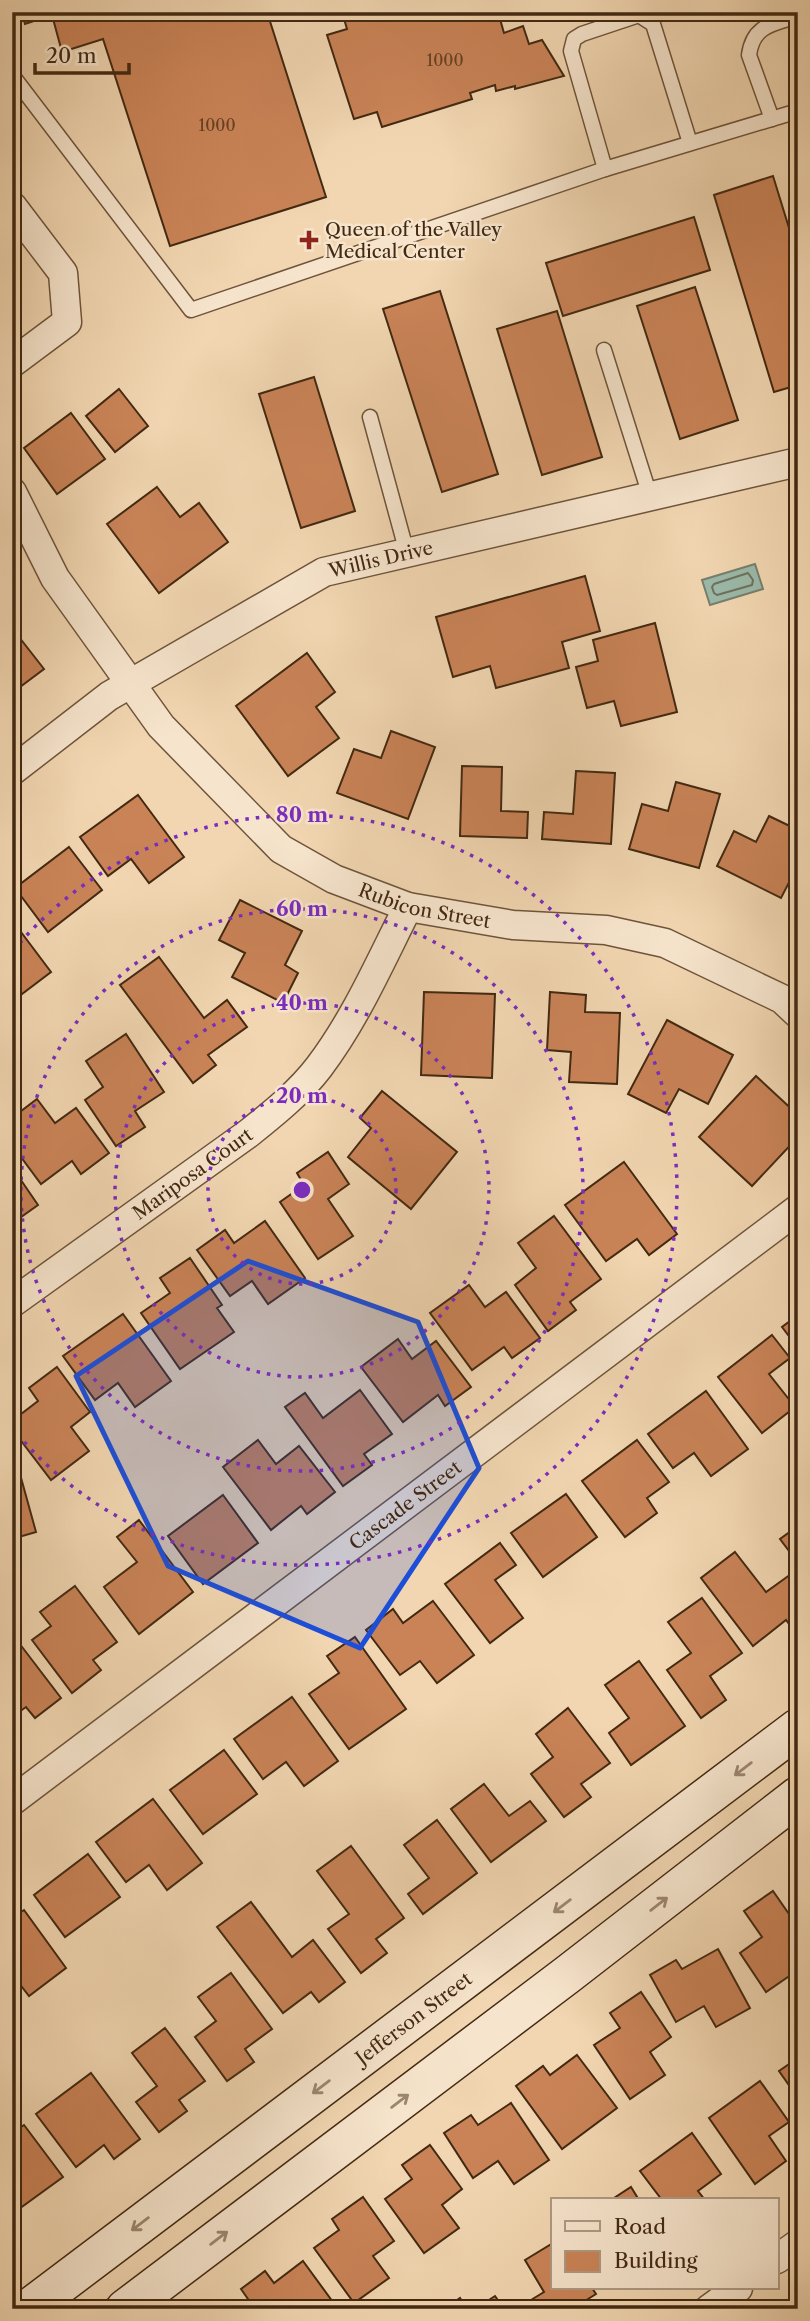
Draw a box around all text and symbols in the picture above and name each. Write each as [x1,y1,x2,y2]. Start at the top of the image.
scale bar [35,32,130,76]
text: 20 m [46,43,97,68]
house number: 1000 [426,50,464,70]
house number: 1000 [198,115,236,135]
place label: Queen of the Valley Medical Center [325,218,502,263]
marker: Queen of the Valley Medical Center [299,230,319,250]
street label: Willis Drive [325,536,435,582]
text: 80 m [276,802,328,827]
street label: Rubicon Street [356,878,493,933]
text: 60 m [276,896,328,921]
text: 40 m [276,990,328,1015]
text: 20 m [276,1083,328,1108]
street label: Mariposa Court [128,1123,257,1224]
centre of rings [290,1178,314,1202]
street label: Cascade Street [344,1455,466,1555]
one-way arrow [734,1761,753,1776]
one-way arrow [649,1896,668,1911]
one-way arrow [552,1898,571,1913]
street label: Jefferson Street [349,1967,476,2071]
one-way arrow [313,2080,331,2095]
one-way arrow [390,2094,409,2108]
legend [551,2198,778,2290]
text: Road [614,2214,666,2239]
one-way arrow [131,2217,150,2232]
one-way arrow [209,2231,228,2246]
text: Building [614,2248,699,2273]

